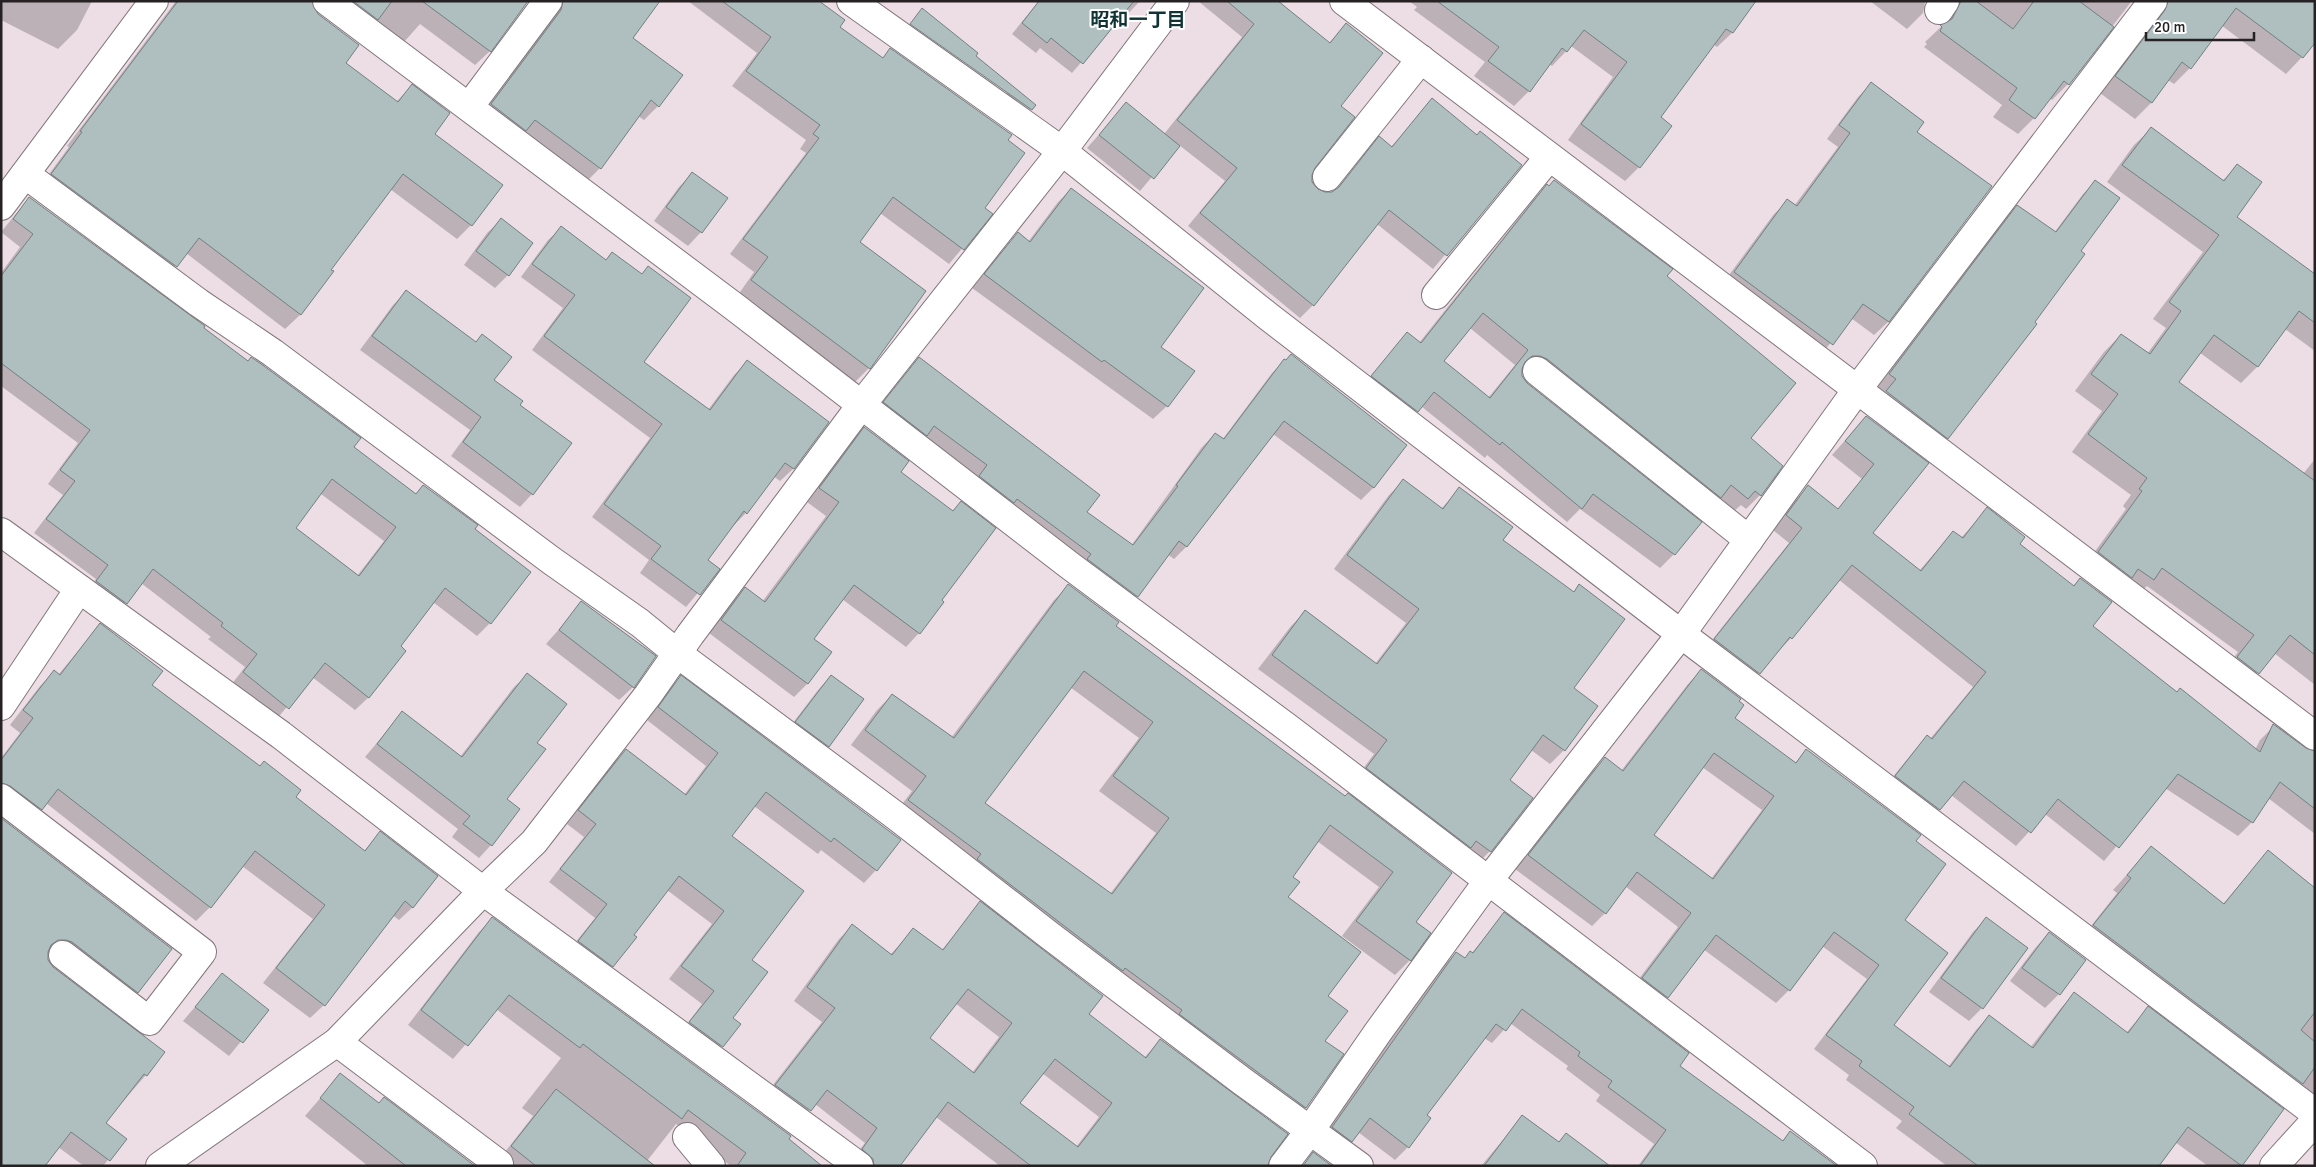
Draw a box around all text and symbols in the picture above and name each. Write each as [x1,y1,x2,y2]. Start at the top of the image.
district label: 昭和一丁目 [1090,8,1186,32]
scale bar [2146,10,2254,42]
text: 20 m [2154,18,2185,36]

